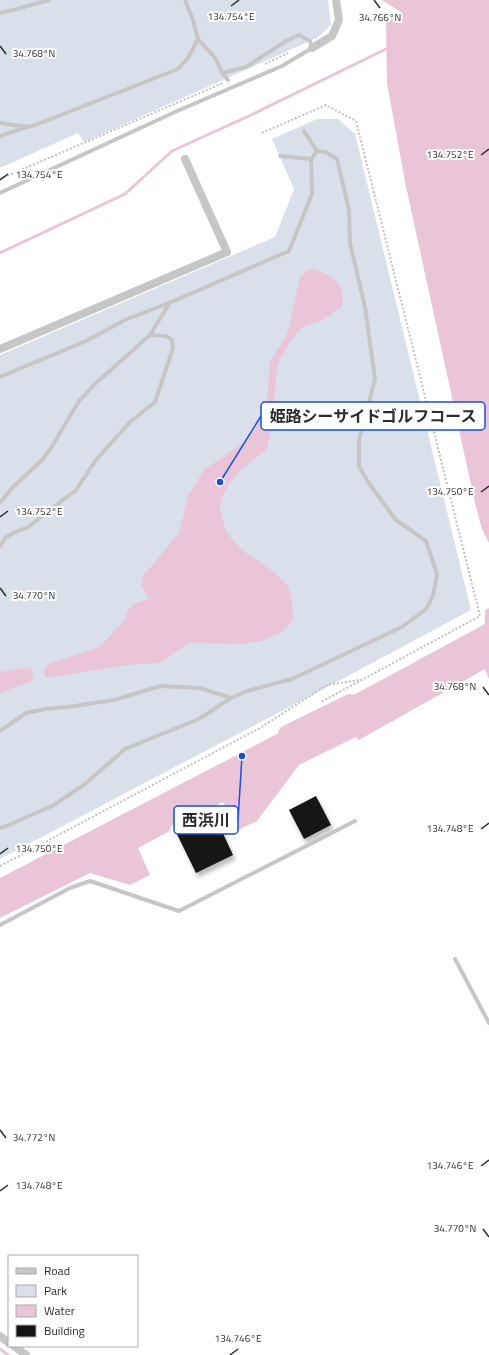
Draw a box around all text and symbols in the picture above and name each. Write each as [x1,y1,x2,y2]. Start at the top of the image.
text: 134.754°E [208,9,255,24]
text: 34.766°N [359,10,401,25]
text: 34.768°N [13,46,55,61]
text: 134.752°E [427,147,474,162]
text: 134.754°E [16,167,63,182]
callout: 姫路シーサイドゴルフコース [261,402,485,430]
text: 姫路シーサイドゴルフコース [270,404,476,428]
text: 134.750°E [427,484,474,499]
text: 134.752°E [16,504,63,519]
text: 34.770°N [13,588,55,603]
text: 34.768°N [434,679,476,694]
callout: 西浜川 [174,806,238,834]
text: 西浜川 [182,808,230,832]
text: 134.748°E [427,821,474,836]
text: 134.750°E [16,841,63,856]
text: 34.772°N [13,1130,55,1145]
text: 134.746°E [427,1158,474,1173]
text: 134.748°E [16,1178,63,1193]
text: 34.770°N [434,1221,476,1236]
legend [8,1255,138,1347]
text: Road [44,1261,70,1280]
text: Park [44,1281,67,1300]
text: Water [44,1301,75,1320]
text: Building [44,1321,85,1340]
text: 134.746°E [215,1331,262,1346]

